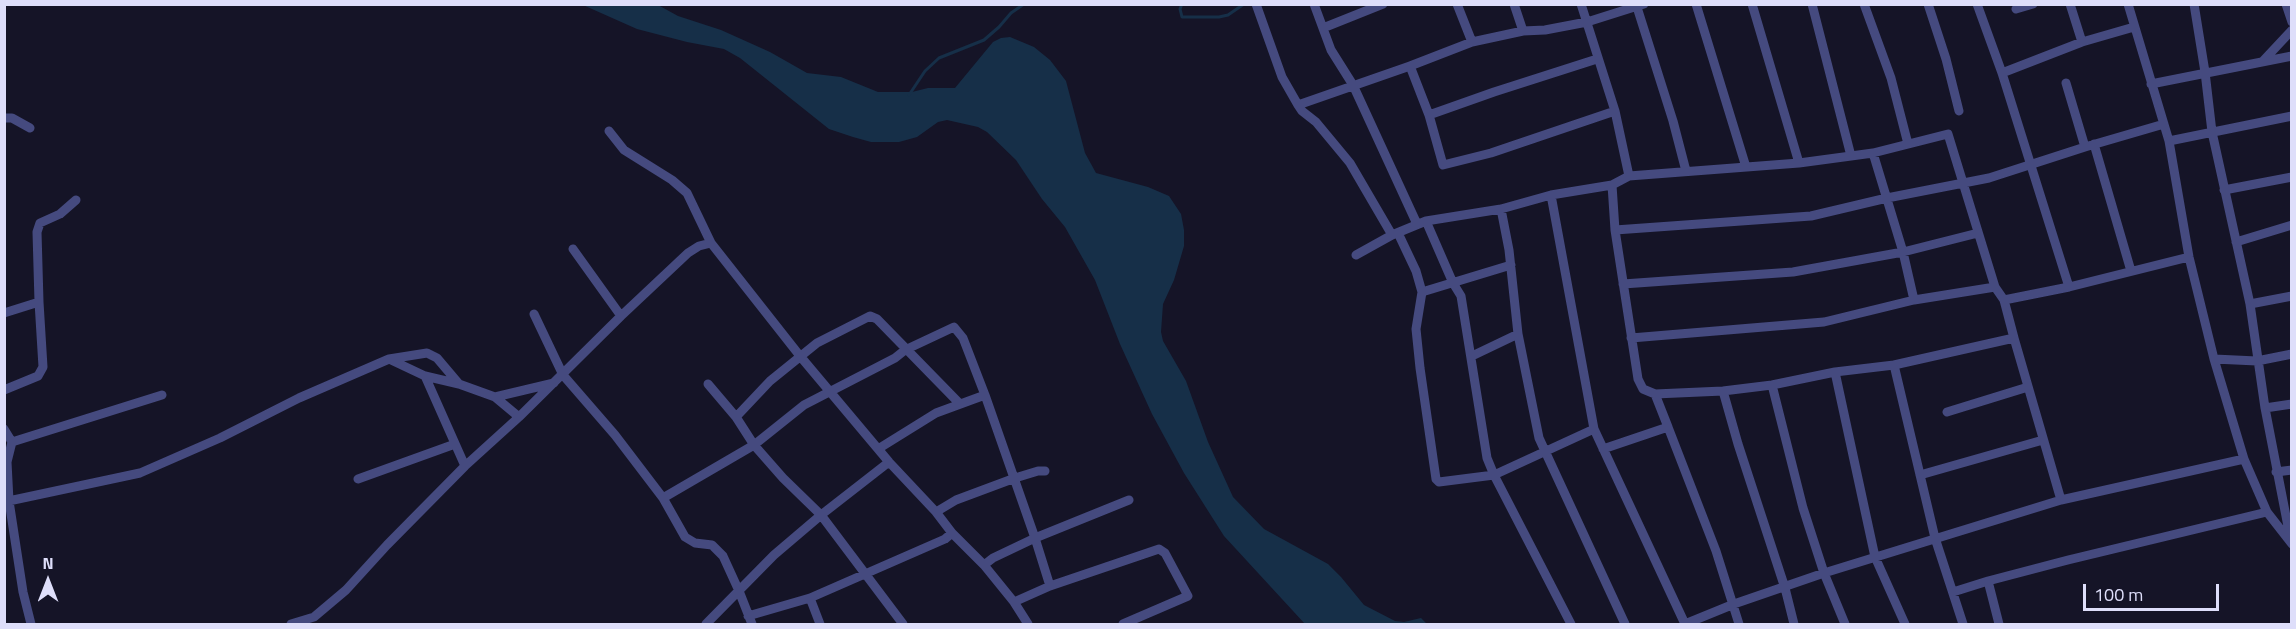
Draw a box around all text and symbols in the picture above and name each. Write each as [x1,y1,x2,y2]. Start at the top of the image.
north arrow [18,551,78,611]
text: N [42,551,54,575]
scale bar [2086,572,2222,610]
text: 100 m [2094,581,2143,608]

